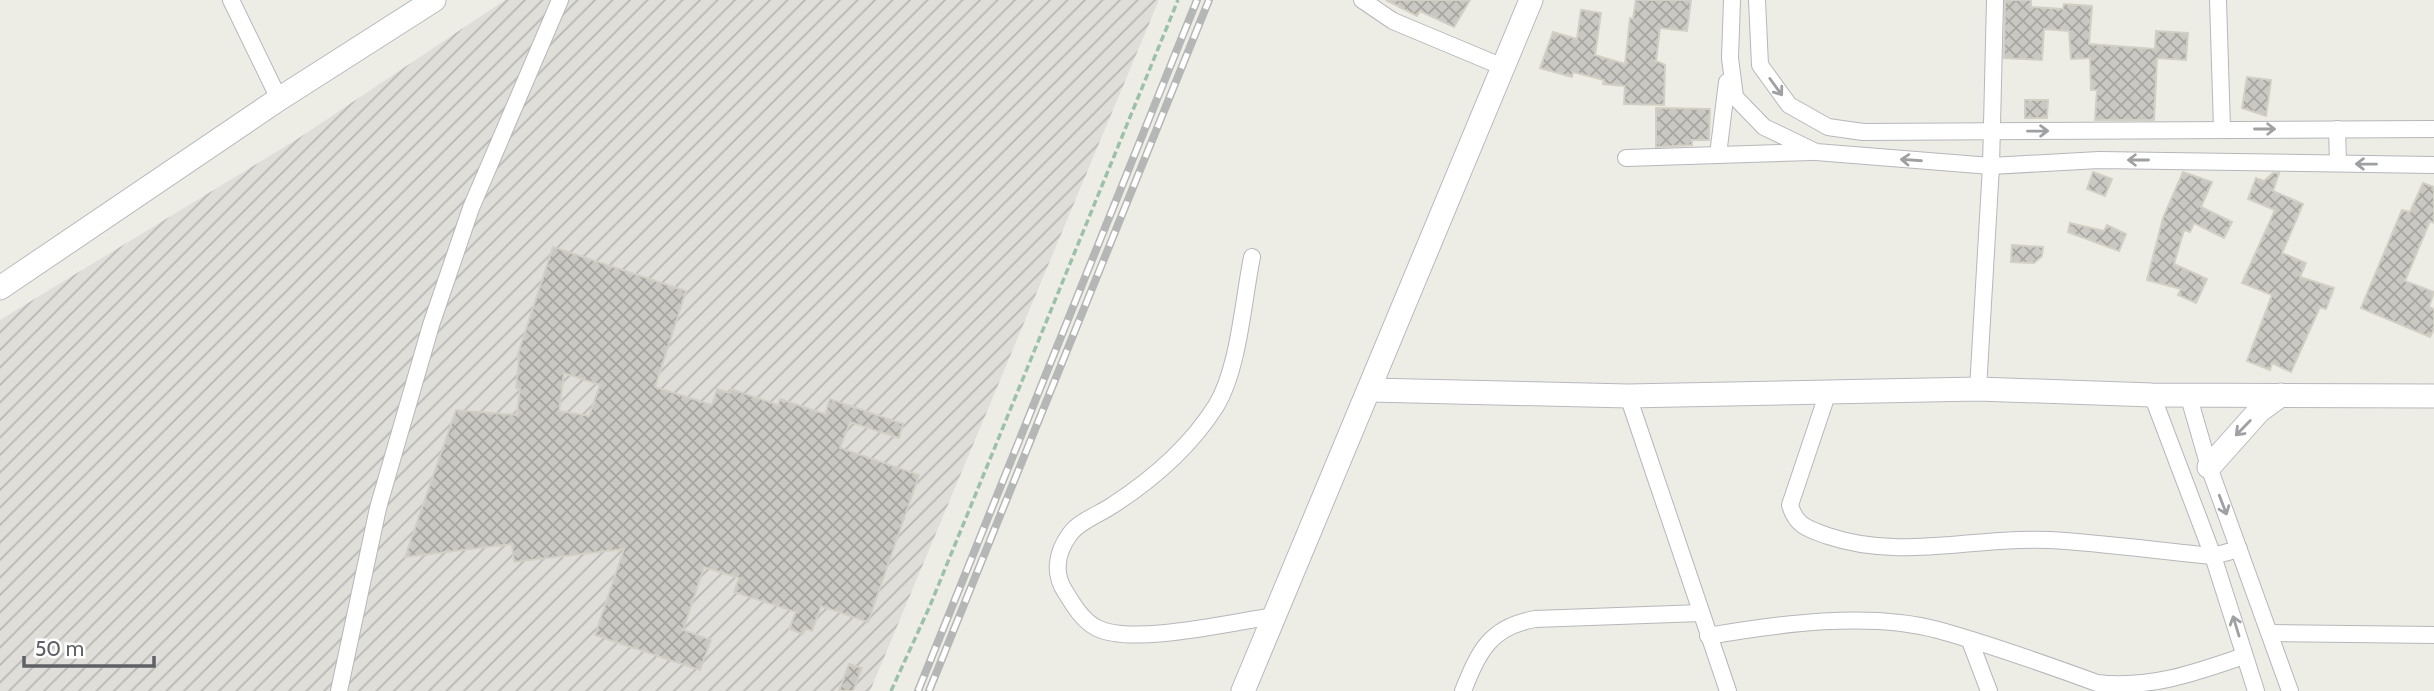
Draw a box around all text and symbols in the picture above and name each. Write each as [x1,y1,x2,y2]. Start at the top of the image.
one-way arrow [1769,78,1784,96]
one-way arrow [2254,122,2277,136]
one-way arrow [2026,124,2049,138]
one-way arrow [1900,153,1923,166]
one-way arrow [2127,153,2150,167]
one-way arrow [2355,157,2378,170]
one-way arrow [2234,420,2251,437]
one-way arrow [2218,494,2230,516]
one-way arrow [2228,615,2241,637]
scale bar [24,624,154,668]
text: 50 m [35,636,84,661]

